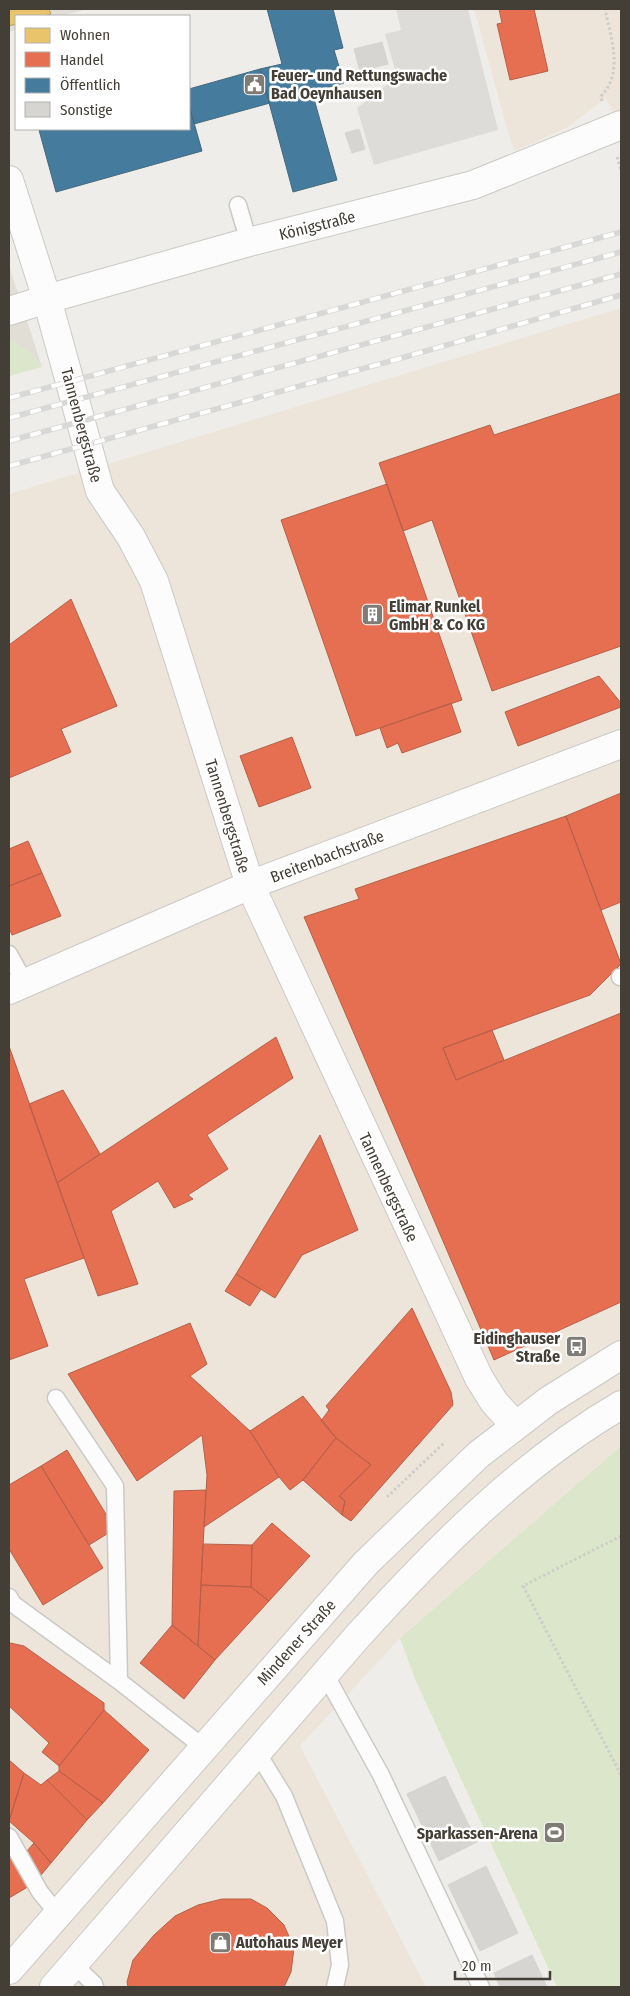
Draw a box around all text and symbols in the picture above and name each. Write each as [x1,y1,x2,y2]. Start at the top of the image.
legend [15,15,190,130]
text: Wohnen [60,26,110,44]
text: Handel [60,51,104,69]
place label: Feuer- und Rettungswache Bad Oeynhausen [271,66,447,103]
public building icon: Feuer- und Rettungswache Bad Oeynhausen [243,72,267,96]
text: Öffentlich [60,76,121,94]
text: Sonstige [60,101,113,119]
street label: Königstraße [277,207,357,244]
street label: Tannenbergstraße [57,366,106,485]
place label: Elimar Runkel GmbH & Co KG [389,597,485,634]
building icon: Elimar Runkel GmbH & Co KG [361,603,385,627]
street label: Tannenbergstraße [201,757,254,876]
street label: Breitenbachstraße [268,826,387,887]
street label: Tannenbergstraße [355,1130,422,1245]
place label: Eidinghauser Straße [473,1329,560,1366]
bus stop icon: Eidinghauser Straße [564,1335,588,1359]
street label: Mindener Straße [253,1596,340,1689]
sports icon: Sparkassen-Arena [542,1821,566,1845]
place label: Sparkassen-Arena [417,1824,538,1843]
shop icon: Autohaus Meyer [208,1930,232,1954]
place label: Autohaus Meyer [235,1933,343,1952]
scale bar [455,1948,550,1980]
text: 20 m [462,1957,492,1975]

